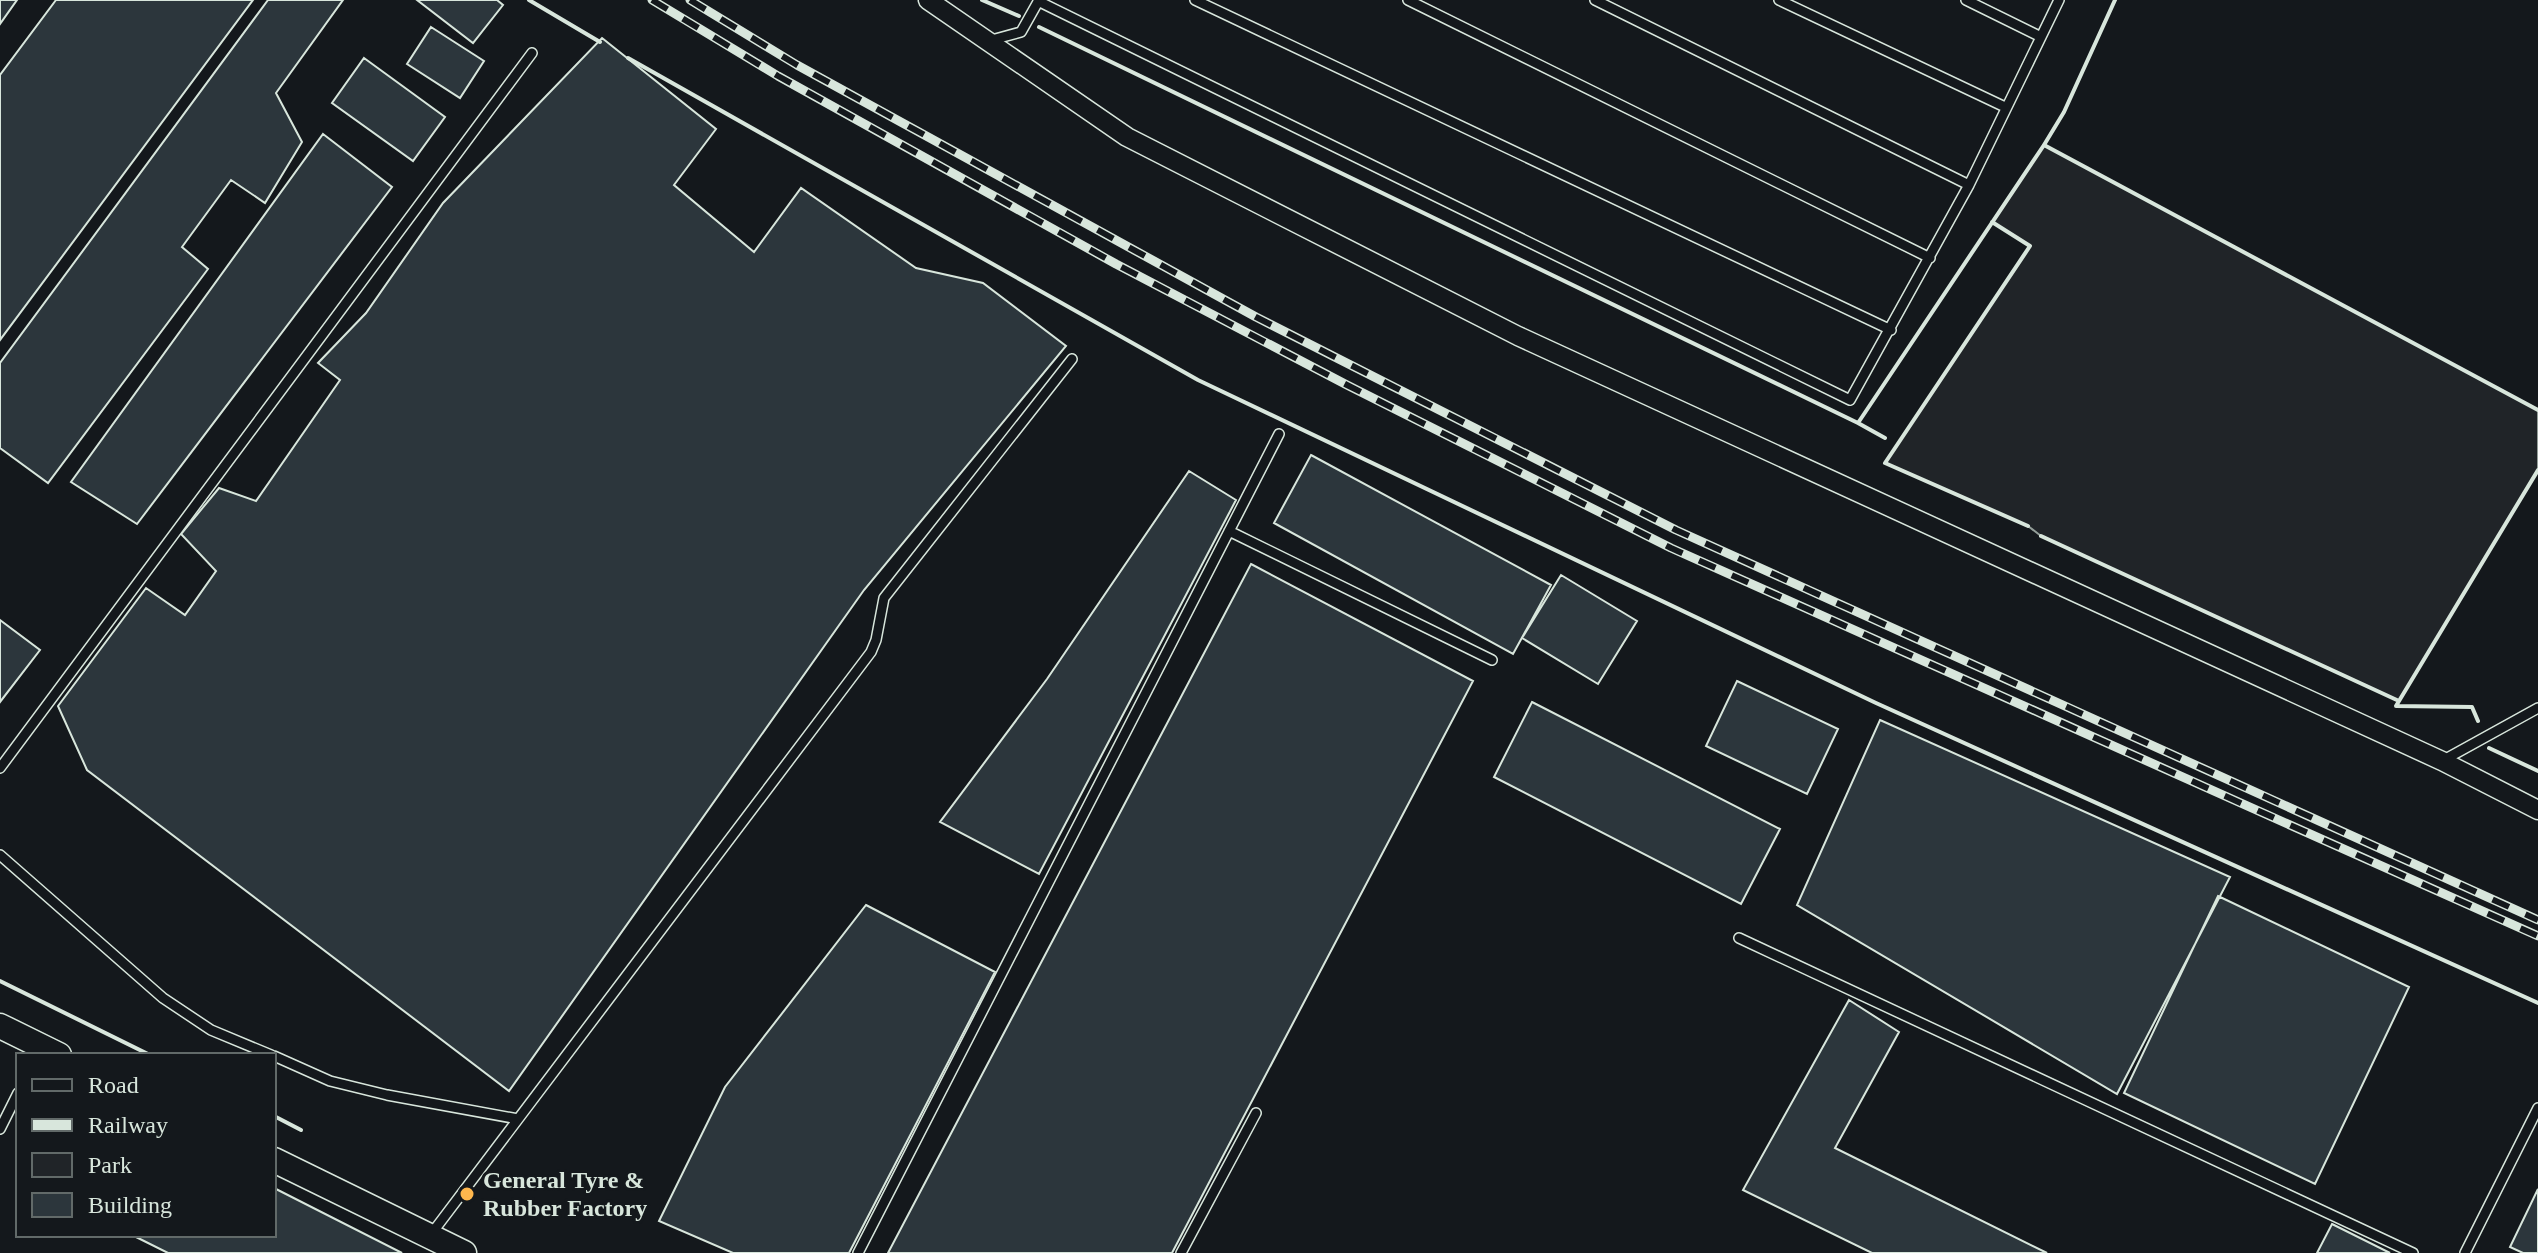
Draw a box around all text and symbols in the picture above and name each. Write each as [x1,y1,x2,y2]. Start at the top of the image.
legend [16,1053,276,1237]
text: Road [88,1072,139,1098]
text: Railway [88,1112,168,1138]
text: Park [88,1152,132,1178]
place label: General Tyre & Rubber Factory [483,1167,647,1221]
marker: General Tyre & Rubber Factory [458,1185,476,1203]
text: Building [88,1192,172,1218]

